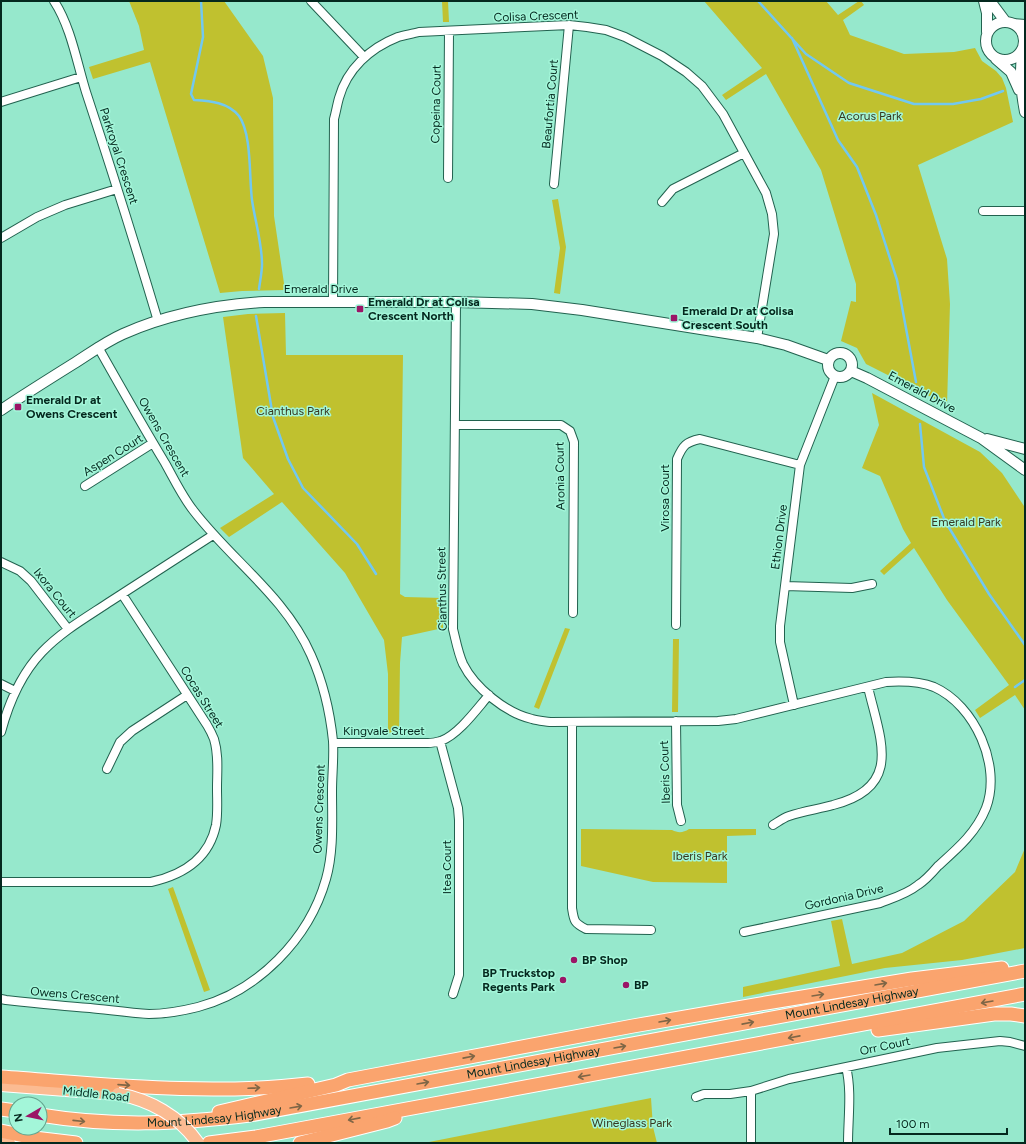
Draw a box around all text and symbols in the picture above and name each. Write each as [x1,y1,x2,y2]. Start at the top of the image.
street label: Colisa Crescent [493,8,579,24]
street label: Beaufortia Court [539,58,561,149]
street label: Copeina Court [428,64,444,143]
street label: Parkroyal Crescent [97,106,141,206]
park label: Acorus Park [838,109,902,123]
street label: Emerald Drive [284,282,359,296]
place label: Emerald Dr at Colisa Crescent North [368,295,480,323]
marker: Emerald Dr at Colisa Crescent North [355,304,365,314]
place label: Emerald Dr at Colisa Crescent South [682,304,794,332]
marker: Emerald Dr at Colisa Crescent South [669,313,679,323]
street label: Emerald Drive [886,368,959,416]
place label: Emerald Dr at Owens Crescent [26,393,118,421]
street label: Owens Crescent [136,395,193,480]
marker: Emerald Dr at Owens Crescent [13,402,23,412]
park label: Cianthus Park [256,404,330,418]
street label: Aspen Court [80,431,146,479]
street label: Aronia Court [552,441,568,510]
street label: Virosa Court [658,464,672,532]
street label: Ethion Drive [768,503,790,570]
park label: Emerald Park [931,515,1001,529]
street label: Cianthus Street [434,546,450,631]
street label: Ixora Court [31,565,80,621]
street label: Cocas Street [177,663,227,731]
street label: Kingvale Street [343,724,425,738]
street label: Iberis Court [657,740,673,804]
street label: Owens Crescent [310,764,328,854]
street label: Itea Court [440,839,454,894]
park label: Iberis Park [672,849,728,863]
street label: Gordonia Drive [803,881,885,913]
place label: BP Shop [582,953,628,967]
marker: BP Shop [569,955,579,965]
place label: BP Truckstop Regents Park [482,966,556,994]
marker: BP Truckstop Regents Park [558,975,568,985]
place label: BP [634,978,649,992]
marker: BP [621,980,631,990]
one-way arrow [874,980,887,988]
street label: Owens Crescent [30,984,121,1006]
street label: Mount Lindesay Highway [784,984,920,1022]
one-way arrow [811,991,824,999]
one-way arrow [981,998,994,1006]
one-way arrow [658,1017,671,1025]
one-way arrow [741,1019,754,1027]
one-way arrow [788,1034,801,1042]
street label: Orr Court [858,1034,912,1058]
street label: Mount Lindesay Highway [466,1043,602,1082]
one-way arrow [613,1043,626,1051]
one-way arrow [462,1053,475,1061]
one-way arrow [578,1072,591,1080]
one-way arrow [417,1079,430,1087]
one-way arrow [117,1081,130,1088]
street label: Middle Road [62,1084,130,1104]
one-way arrow [247,1085,260,1092]
north arrow [8,1096,48,1136]
street label: Mount Lindesay Highway [147,1102,283,1130]
one-way arrow [289,1102,302,1110]
scale bar [890,1110,1007,1136]
text: N [12,1112,26,1123]
one-way arrow [348,1115,361,1123]
park label: Wineglass Park [592,1116,672,1130]
one-way arrow [72,1117,85,1124]
text: 100 m [896,1117,930,1131]

